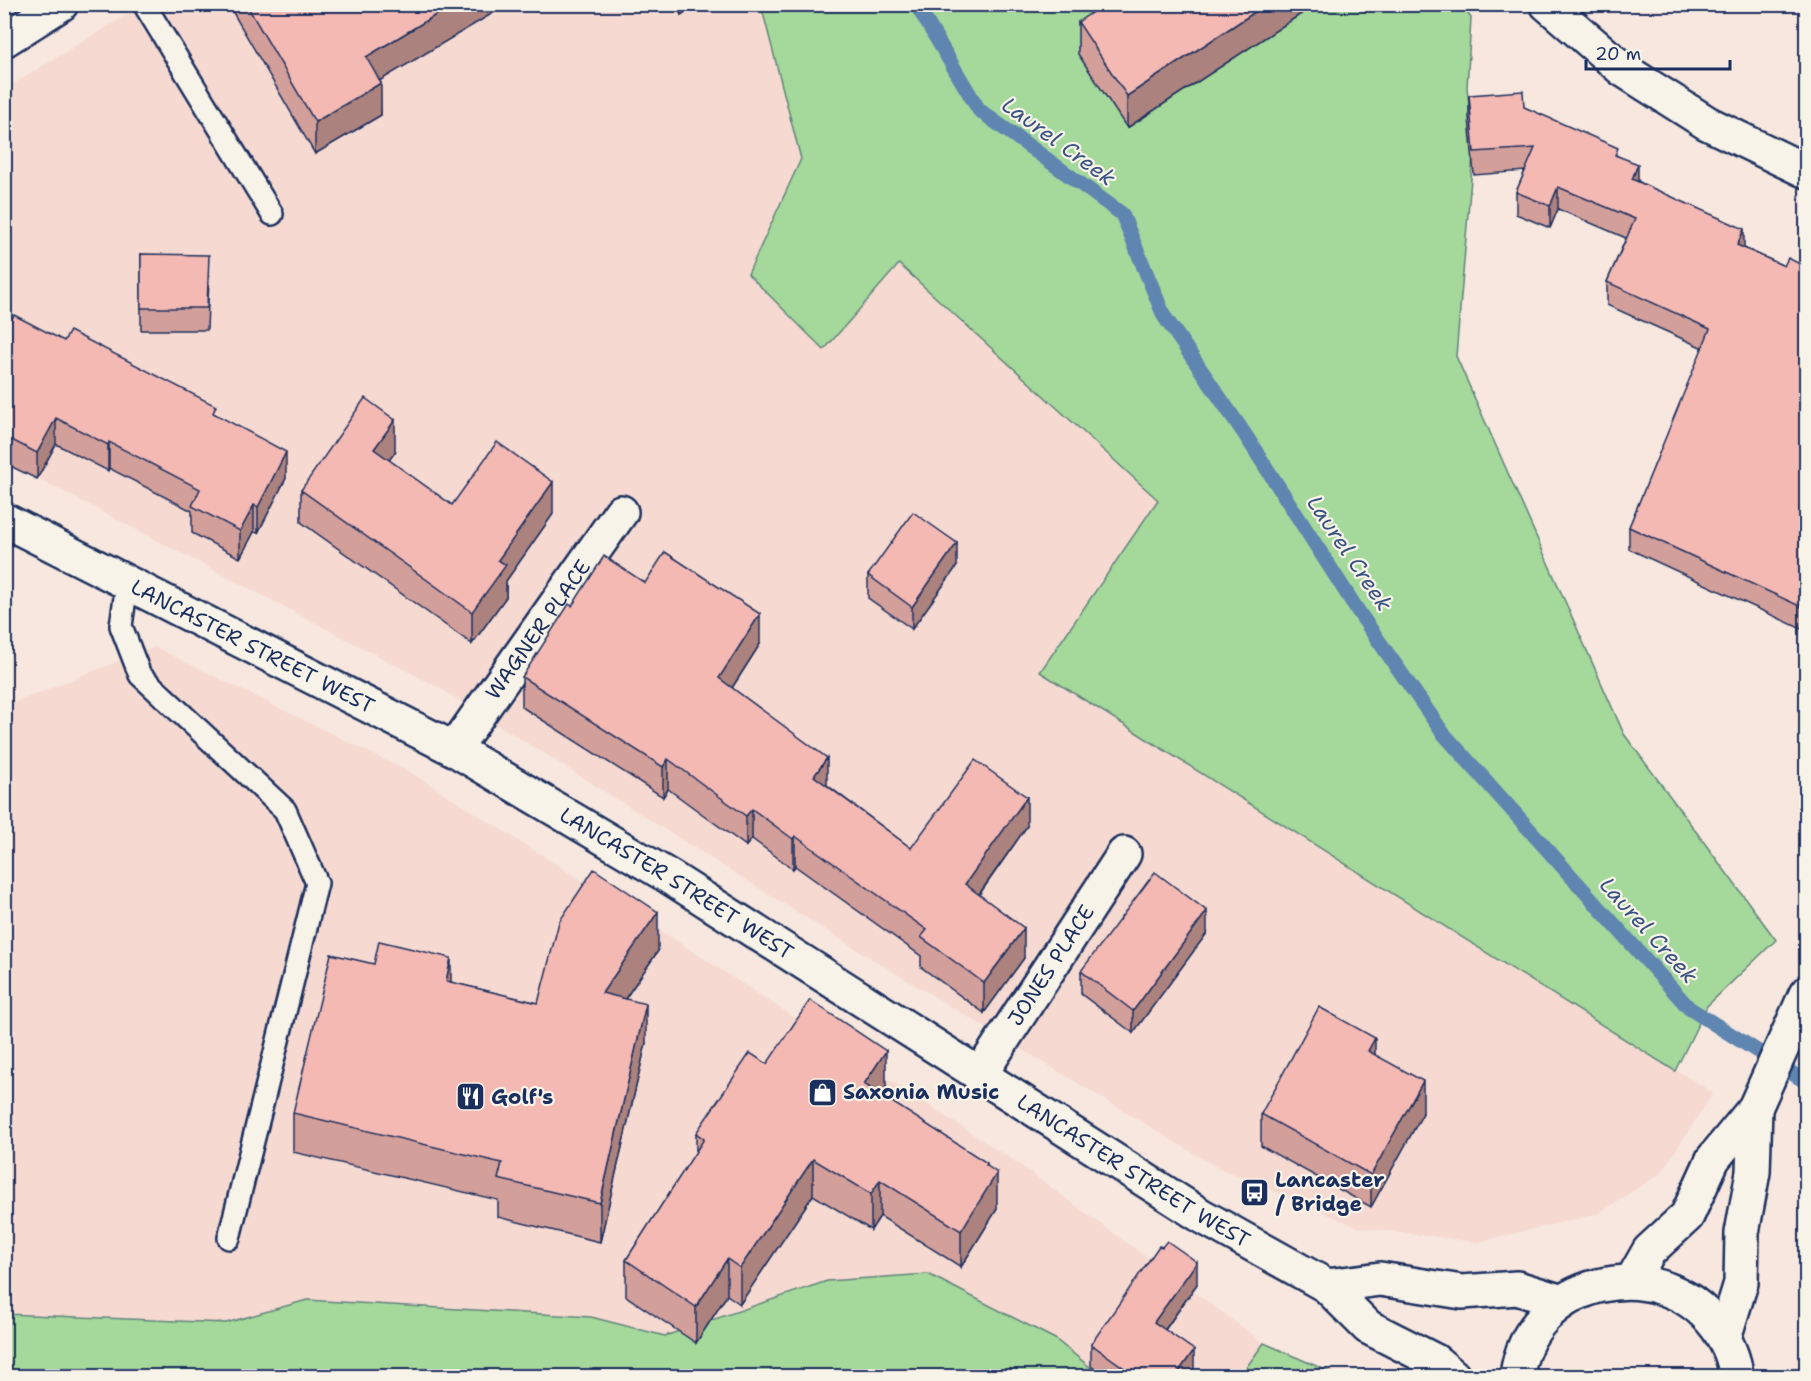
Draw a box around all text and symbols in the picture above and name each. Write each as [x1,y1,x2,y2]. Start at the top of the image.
scale bar [1586,33,1730,71]
text: 20 m [1595,42,1641,66]
water label: Laurel Creek [996,90,1122,193]
water label: Laurel Creek [1300,490,1399,617]
street label: WAGNER PLACE [479,554,597,705]
street label: LANCASTER STREET WEST [126,573,379,720]
street label: LANCASTER STREET WEST [554,801,799,966]
water label: Laurel Creek [1593,871,1704,990]
street label: JONES PLACE [1001,900,1101,1031]
shop icon: Saxonia Music [806,1076,838,1108]
place label: Saxonia Music [843,1078,999,1106]
restaurant icon: Golf's [454,1081,486,1113]
place label: Golf's [491,1083,553,1111]
street label: LANCASTER STREET WEST [1012,1088,1255,1254]
place label: Lancaster / Bridge [1275,1166,1384,1218]
bus stop icon: Lancaster / Bridge [1238,1176,1270,1208]

